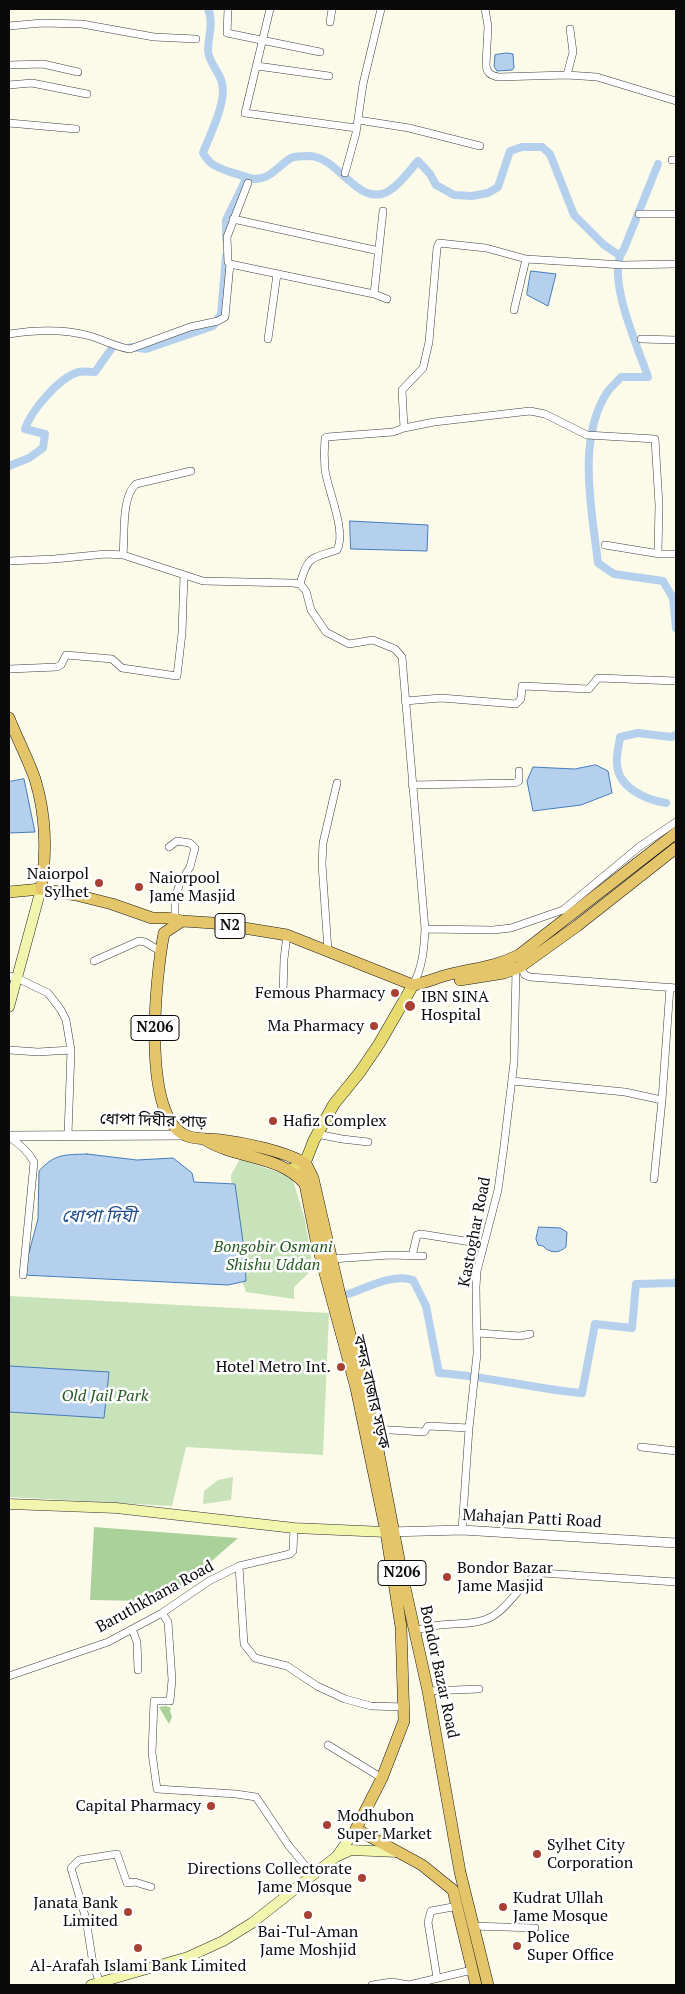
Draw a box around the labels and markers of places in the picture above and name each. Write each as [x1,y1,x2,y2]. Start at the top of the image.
place label: Naiorpol Sylhet [27,864,89,902]
place label: Naiorpool Jame Masjid [149,868,235,906]
marker: Naiorpol Sylhet [93,877,105,889]
marker: Naiorpool Jame Masjid [133,881,145,893]
place label: Femous Pharmacy [255,983,385,1003]
marker: Femous Pharmacy [389,987,401,999]
place label: IBN SINA Hospital [421,987,489,1025]
marker: IBN SINA Hospital [403,999,417,1013]
place label: Ma Pharmacy [268,1016,364,1036]
marker: Ma Pharmacy [368,1020,380,1032]
place label: Hafiz Complex [283,1111,387,1131]
marker: Hafiz Complex [267,1115,279,1127]
place label: Hotel Metro Int. [216,1357,331,1377]
marker: Hotel Metro Int. [335,1361,347,1373]
place label: Bondor Bazar Jame Masjid [457,1558,553,1596]
marker: Bondor Bazar Jame Masjid [441,1571,453,1583]
place label: Capital Pharmacy [75,1796,201,1816]
marker: Capital Pharmacy [205,1800,217,1812]
place label: Modhubon Super Market [337,1806,432,1844]
marker: Modhubon Super Market [321,1819,333,1831]
place label: Sylhet City Corporation [547,1835,633,1873]
marker: Sylhet City Corporation [531,1848,543,1860]
place label: Directions Collectorate Jame Mosque [187,1859,352,1897]
marker: Directions Collectorate Jame Mosque [356,1872,368,1884]
place label: Kudrat Ullah Jame Mosque [513,1888,608,1926]
place label: Janata Bank Limited [33,1893,118,1931]
marker: Kudrat Ullah Jame Mosque [497,1901,509,1913]
marker: Janata Bank Limited [122,1906,134,1918]
marker: Bai-Tul-Aman Jame Moshjid [302,1909,314,1921]
place label: Bai-Tul-Aman Jame Moshjid [258,1922,358,1960]
place label: Police Super Office [527,1927,614,1965]
marker: Police Super Office [511,1940,523,1952]
marker: Al-Arafah Islami Bank Limited [132,1942,144,1954]
place label: Al-Arafah Islami Bank Limited [30,1956,246,1976]

